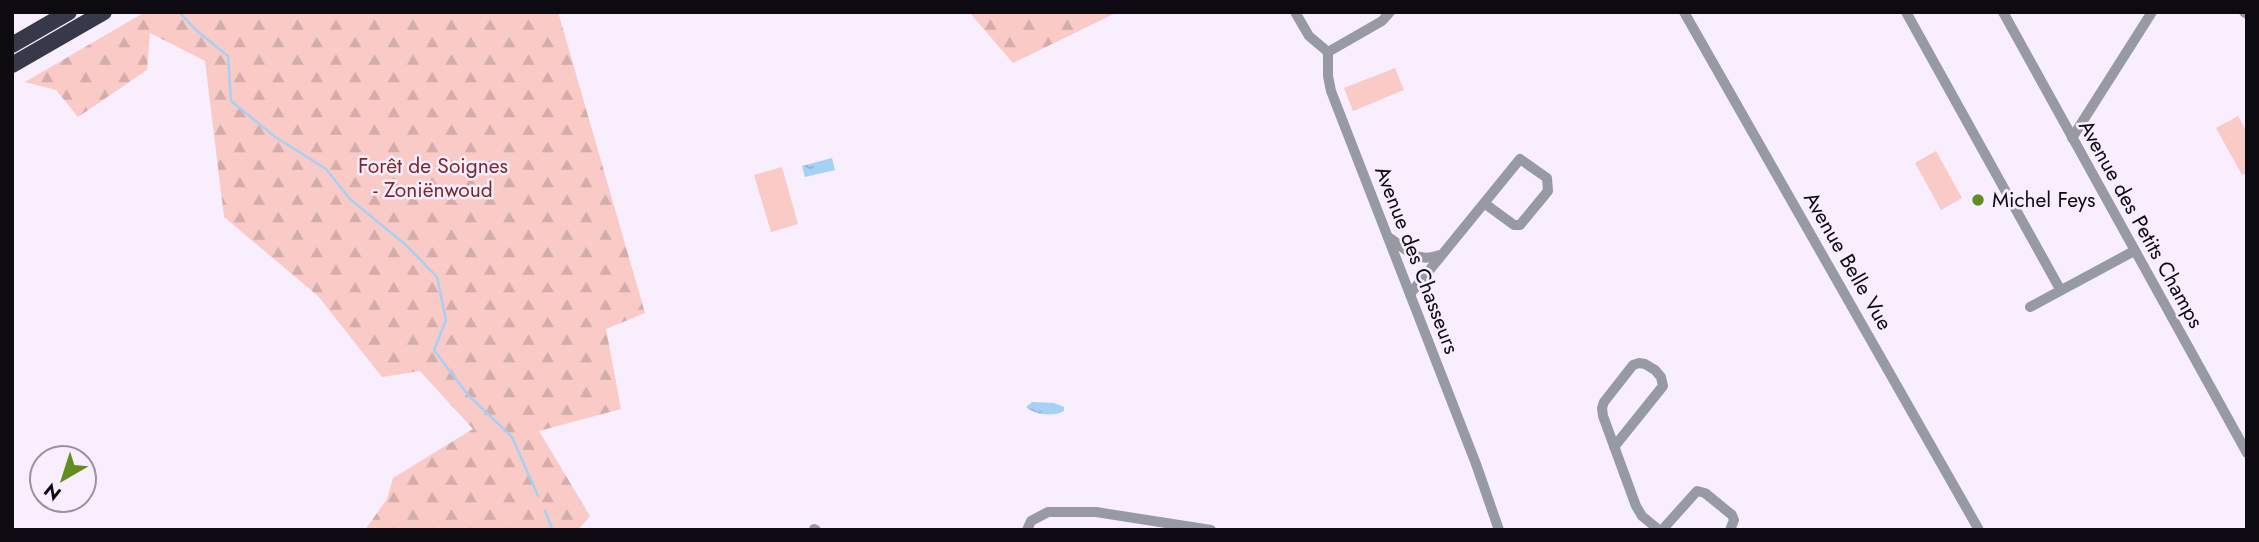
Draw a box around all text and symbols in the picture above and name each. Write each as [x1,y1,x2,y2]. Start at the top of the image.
street label: Avenue des Petits Champs [2071,115,2211,333]
park label: Forêt de Soignes - Zoniënwoud [358,151,508,205]
street label: Avenue des Chasseurs [1367,162,1467,358]
place label: Michel Feys [1992,185,2096,215]
street label: Avenue Belle Vue [1796,186,1900,336]
marker: Michel Feys [1970,192,1986,208]
north arrow [28,444,98,514]
text: N [38,477,67,507]

